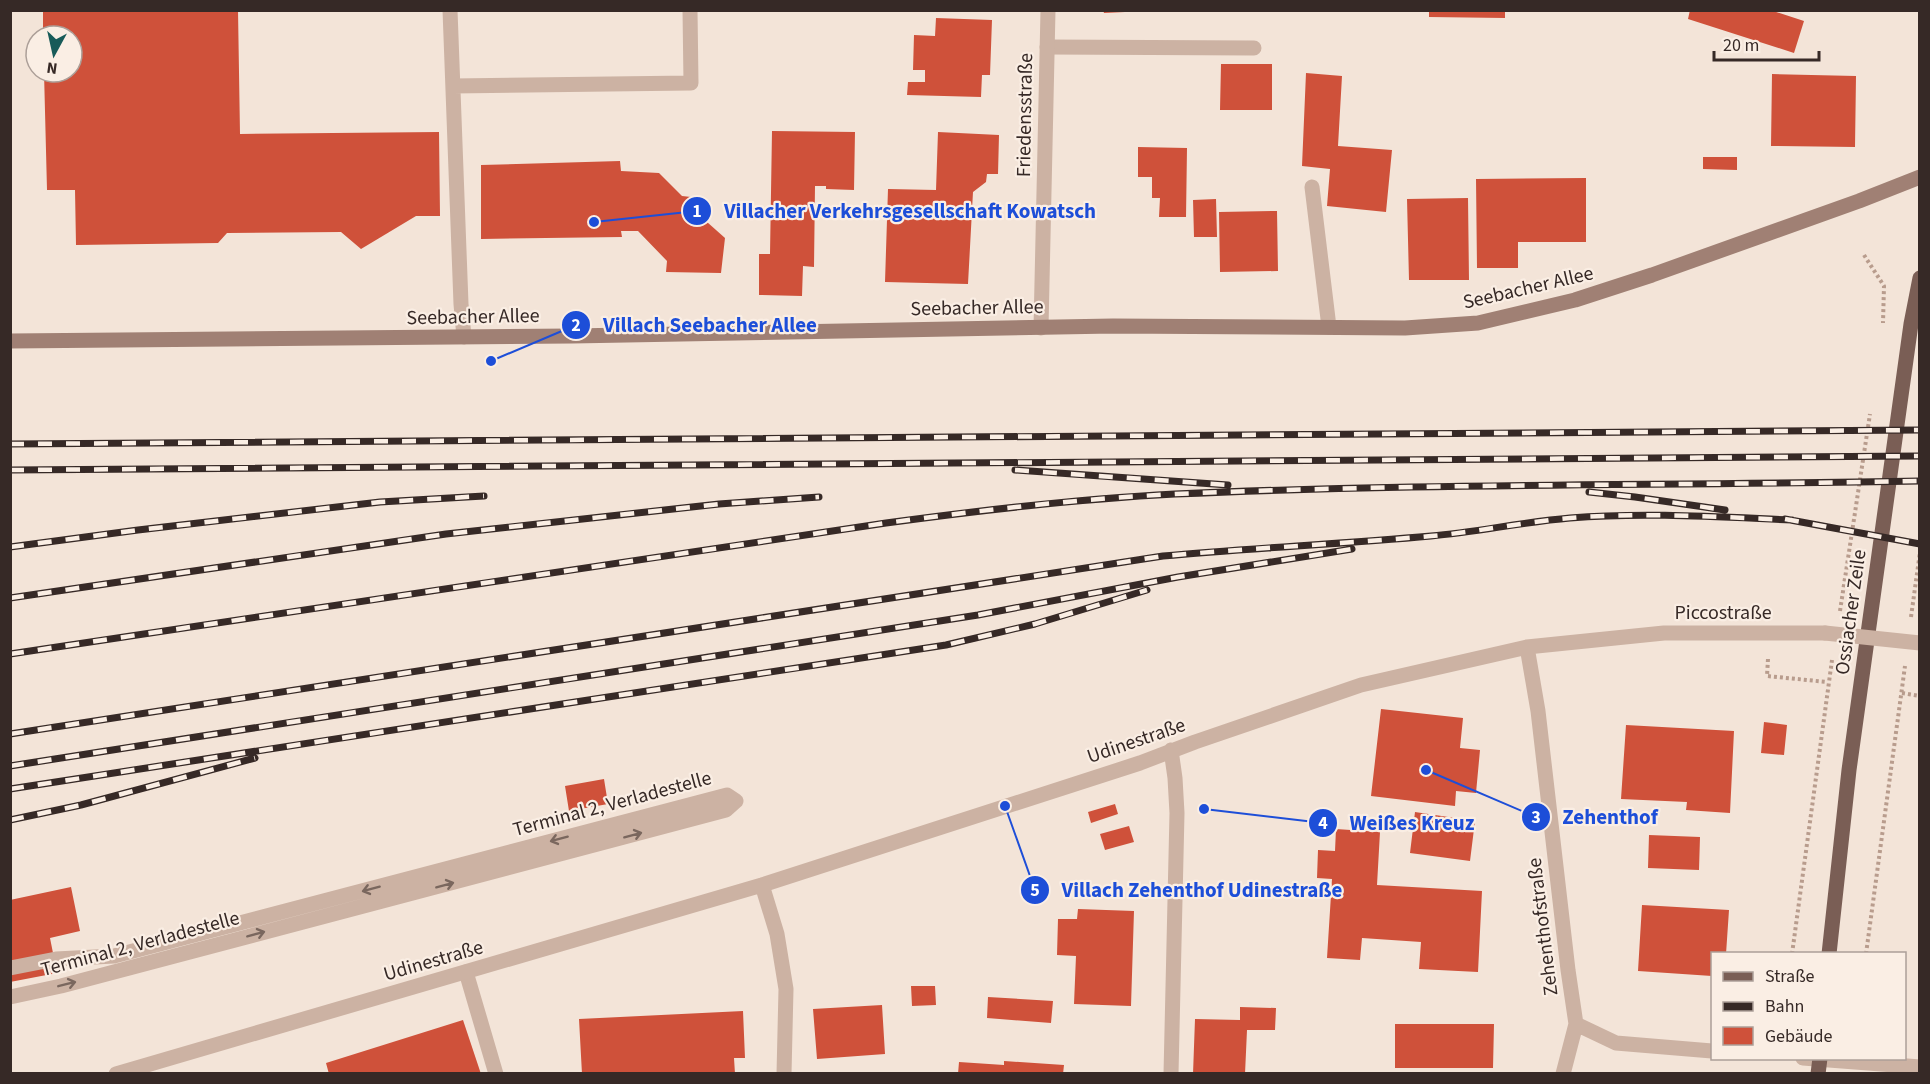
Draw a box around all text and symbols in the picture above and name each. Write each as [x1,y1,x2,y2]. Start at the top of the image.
north arrow [24,24,84,84]
scale bar [1714,24,1819,62]
text: 20 m [1723,33,1759,58]
street label: Friedensstraße [1010,53,1040,177]
text: N [45,56,59,79]
callout: Villacher Verkehrsgesellschaft Kowatsch [682,191,1108,230]
text: Villacher Verkehrsgesellschaft Kowatsch [723,196,1096,226]
text: 1 [692,199,702,224]
street label: Seebacher Allee [1460,259,1596,317]
street label: Seebacher Allee [910,293,1044,323]
street label: Seebacher Allee [406,302,540,332]
callout: Villach Seebacher Allee [561,305,829,344]
text: Villach Seebacher Allee [602,310,817,340]
text: 2 [571,313,581,338]
street label: Ossiacher Zeile [1828,548,1874,677]
street label: Piccostraße [1674,599,1772,627]
street label: Udinestraße [1083,711,1189,771]
street label: Terminal 2, Verladestelle [510,764,715,844]
callout: Zehenthof [1521,797,1670,836]
text: Zehenthof [1562,802,1659,832]
callout: Weißes Kreuz [1308,803,1487,842]
text: 3 [1531,805,1541,830]
text: Weißes Kreuz [1350,808,1475,838]
text: 4 [1318,811,1328,836]
one-way arrow [623,829,642,840]
one-way arrow [550,834,569,845]
street label: Zehenthofstraße [1521,856,1565,998]
callout: Villach Zehenthof Udinestraße [1020,870,1355,909]
text: Villach Zehenthof Udinestraße [1061,875,1343,905]
one-way arrow [435,878,454,890]
text: 5 [1030,878,1040,903]
one-way arrow [361,883,380,895]
street label: Terminal 2, Verladestelle [38,904,243,984]
one-way arrow [246,928,265,940]
street label: Udinestraße [380,933,486,989]
legend [1711,952,1906,1060]
text: Straße [1765,964,1815,989]
one-way arrow [58,978,77,989]
text: Bahn [1765,994,1804,1019]
text: Gebäude [1765,1024,1833,1049]

